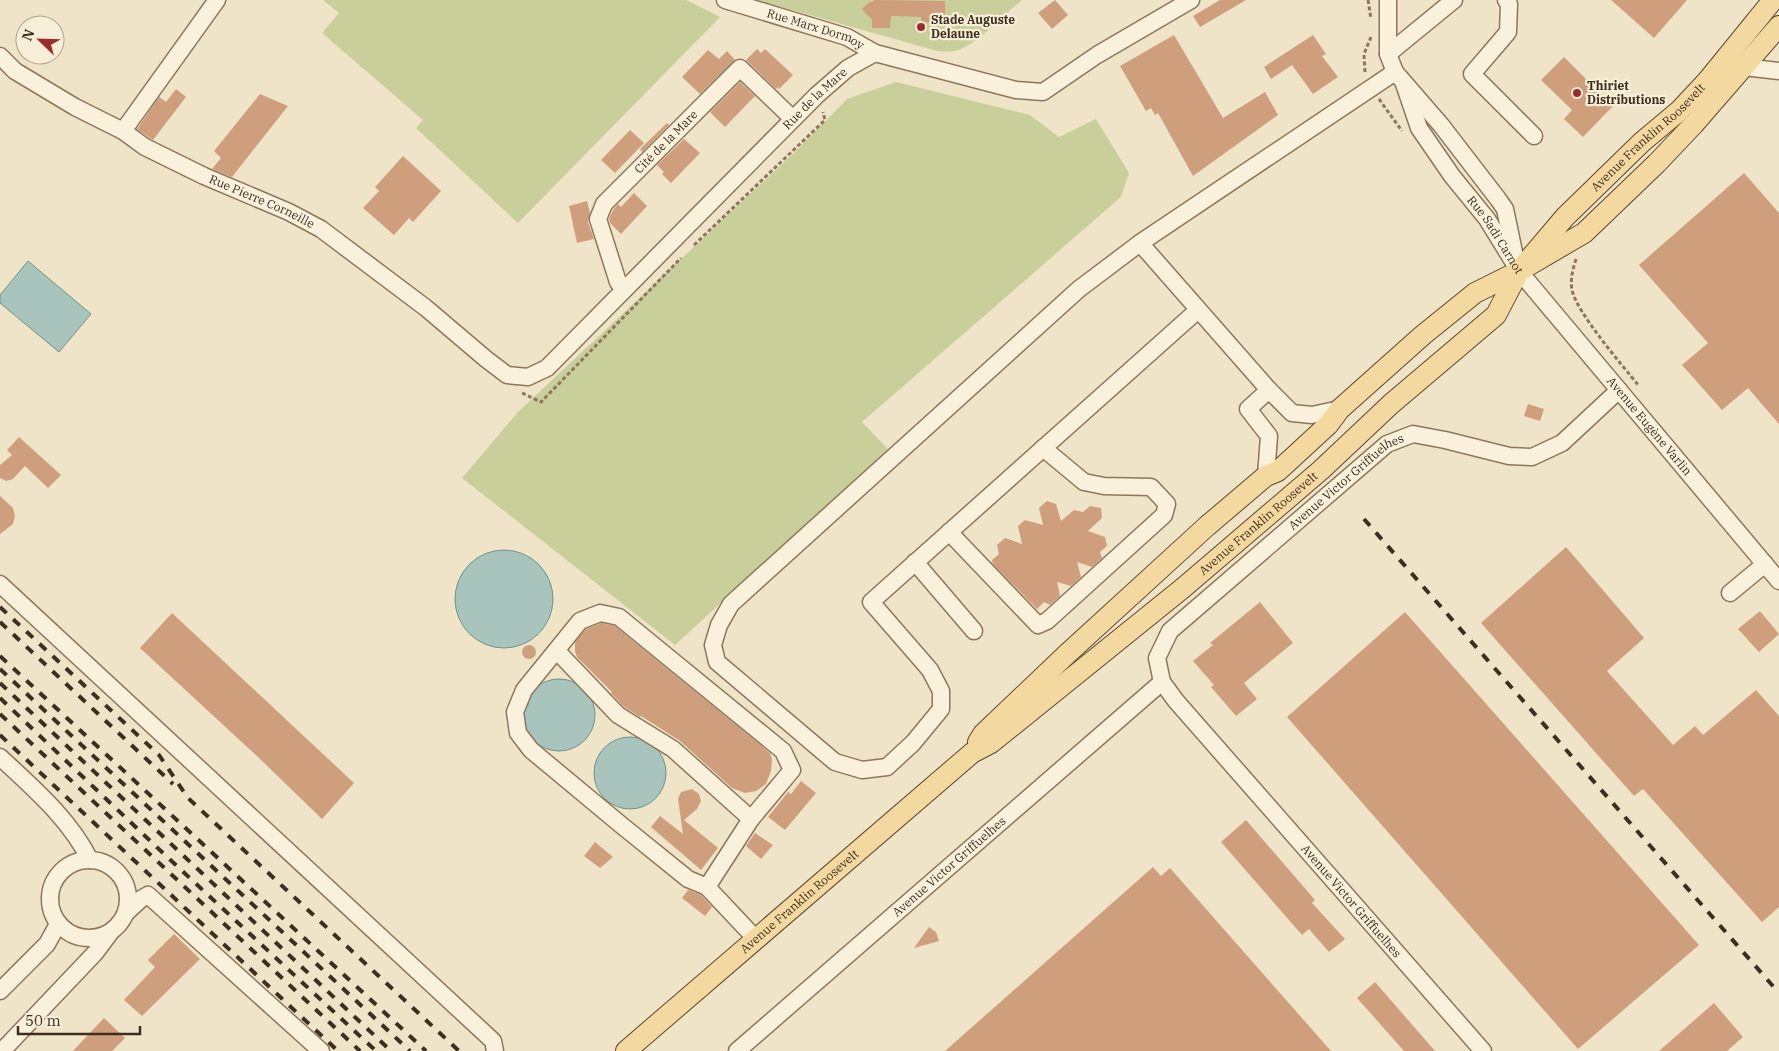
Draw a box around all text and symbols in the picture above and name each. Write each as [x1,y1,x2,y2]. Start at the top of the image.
street label: Rue Marx Dormoy [765,5,867,52]
place label: Stade Auguste Delaune [931,12,1015,41]
north arrow [15,15,65,65]
marker: Stade Auguste Delaune [915,21,927,33]
text: N [18,26,38,44]
street label: Rue de la Mare [779,64,850,132]
place label: Thiriet Distributions [1587,78,1665,107]
street label: Avenue Franklin Roosevelt [1588,80,1708,194]
marker: Thiriet Distributions [1571,87,1583,99]
street label: Cité de la Mare [631,107,700,176]
street label: Rue Pierre Corneille [207,171,317,231]
street label: Rue Sadi Carnot [1464,193,1527,276]
street label: Avenue Eugène Varlin [1604,374,1696,479]
street label: Avenue Victor Griffuelhes [1285,430,1406,533]
street label: Avenue Franklin Roosevelt [1196,468,1320,578]
street label: Avenue Victor Griffuelhes [889,813,1009,920]
street label: Avenue Victor Griffuelhes [1298,841,1405,960]
street label: Avenue Franklin Roosevelt [737,846,861,956]
scale bar [18,1004,140,1036]
text: 50 m [25,1011,61,1030]

